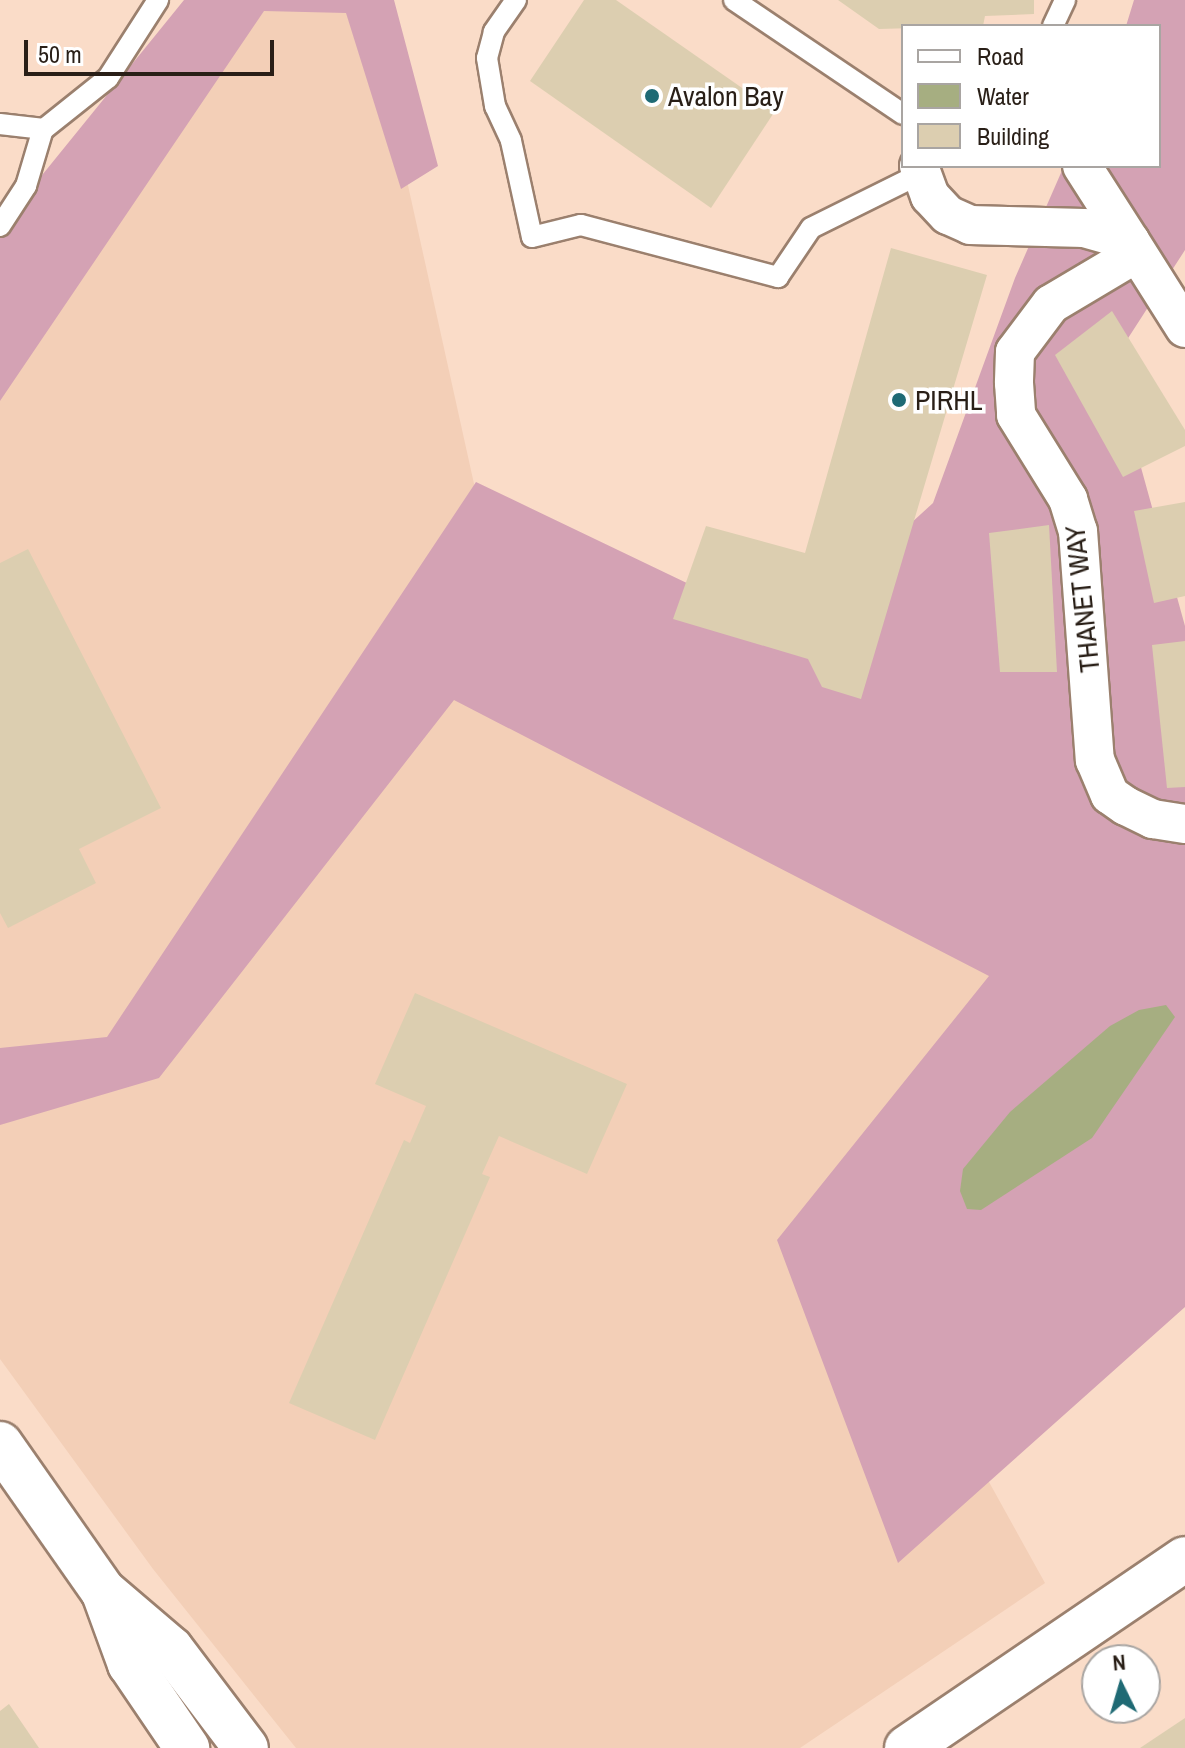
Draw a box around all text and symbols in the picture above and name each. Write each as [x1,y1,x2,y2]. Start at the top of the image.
scale bar [28,24,278,74]
legend [901,24,1161,168]
text: 50 m [38,38,82,70]
text: Road [977,40,1024,72]
place label: Avalon Bay [668,79,784,113]
text: Water [977,80,1029,112]
marker: Avalon Bay [643,87,661,105]
text: Building [977,120,1049,152]
place label: PIRHL [915,383,983,417]
marker: PIRHL [890,391,908,409]
street label: THANET WAY [1058,524,1106,674]
north arrow [1081,1644,1161,1724]
text: N [1111,1647,1127,1678]

